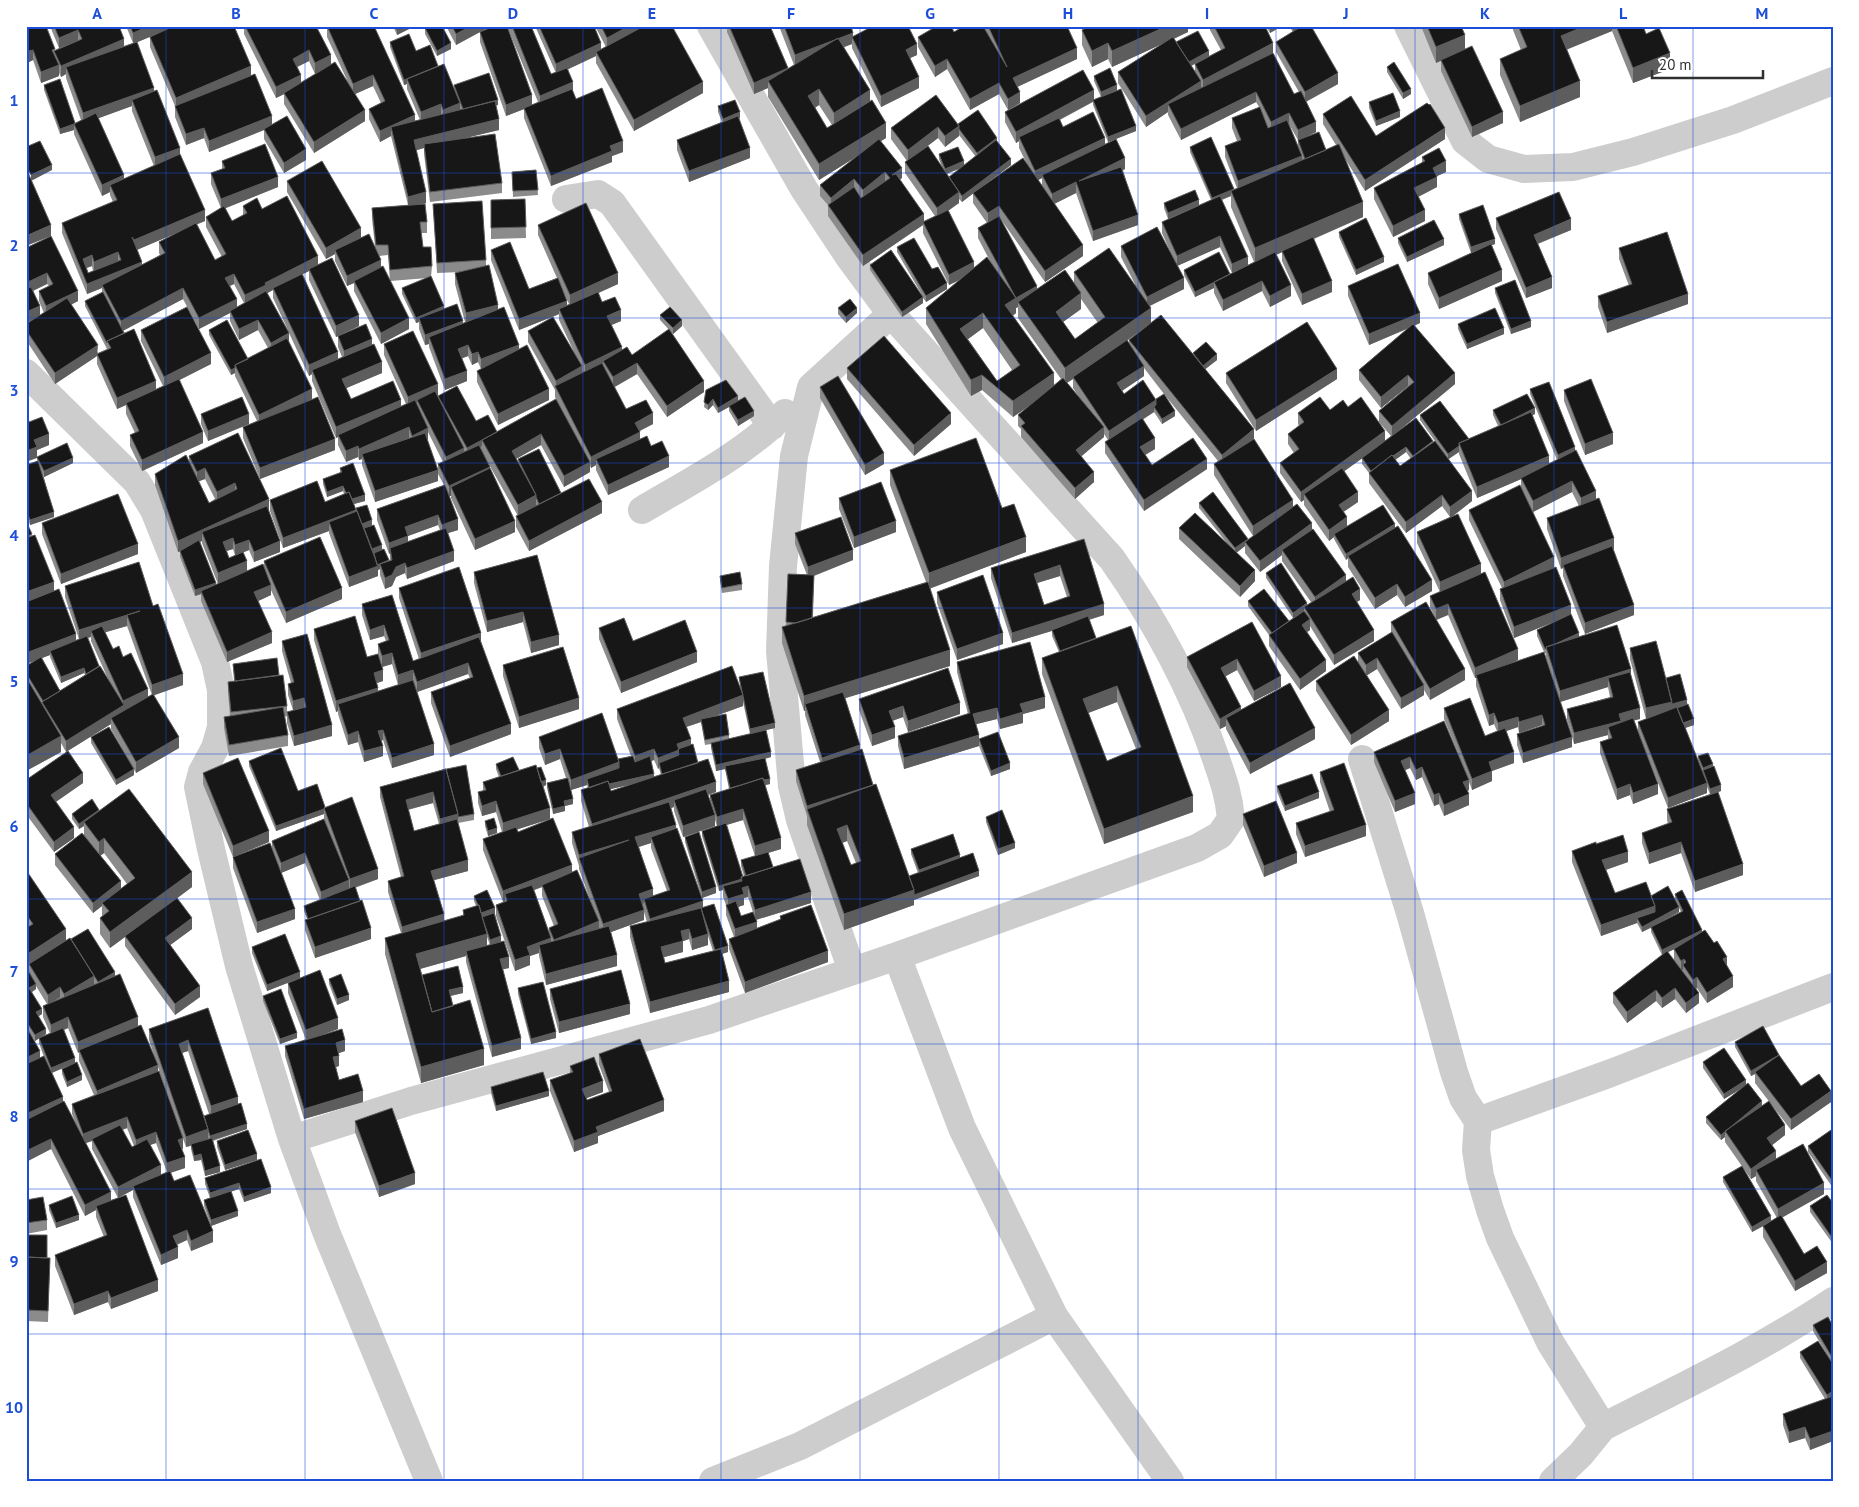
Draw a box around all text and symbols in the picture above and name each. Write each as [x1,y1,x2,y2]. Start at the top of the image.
text: A [92,3,102,23]
text: B [231,3,241,23]
text: C [370,3,379,23]
text: D [508,3,518,23]
text: E [648,3,656,23]
text: F [787,3,795,23]
text: G [925,3,935,23]
text: H [1063,3,1073,23]
text: I [1205,3,1209,23]
text: J [1342,3,1349,23]
text: K [1480,3,1490,23]
text: L [1619,3,1628,23]
text: M [1756,3,1768,23]
scale bar [1652,48,1763,80]
text: 20 m [1659,55,1692,74]
text: 1 [9,90,19,110]
text: 2 [9,235,19,255]
text: 3 [9,380,19,400]
text: 4 [9,525,19,545]
text: 5 [9,671,19,691]
text: 6 [9,816,19,836]
text: 7 [9,961,19,981]
text: 8 [9,1106,19,1126]
text: 9 [9,1251,19,1271]
text: 10 [5,1397,23,1417]

